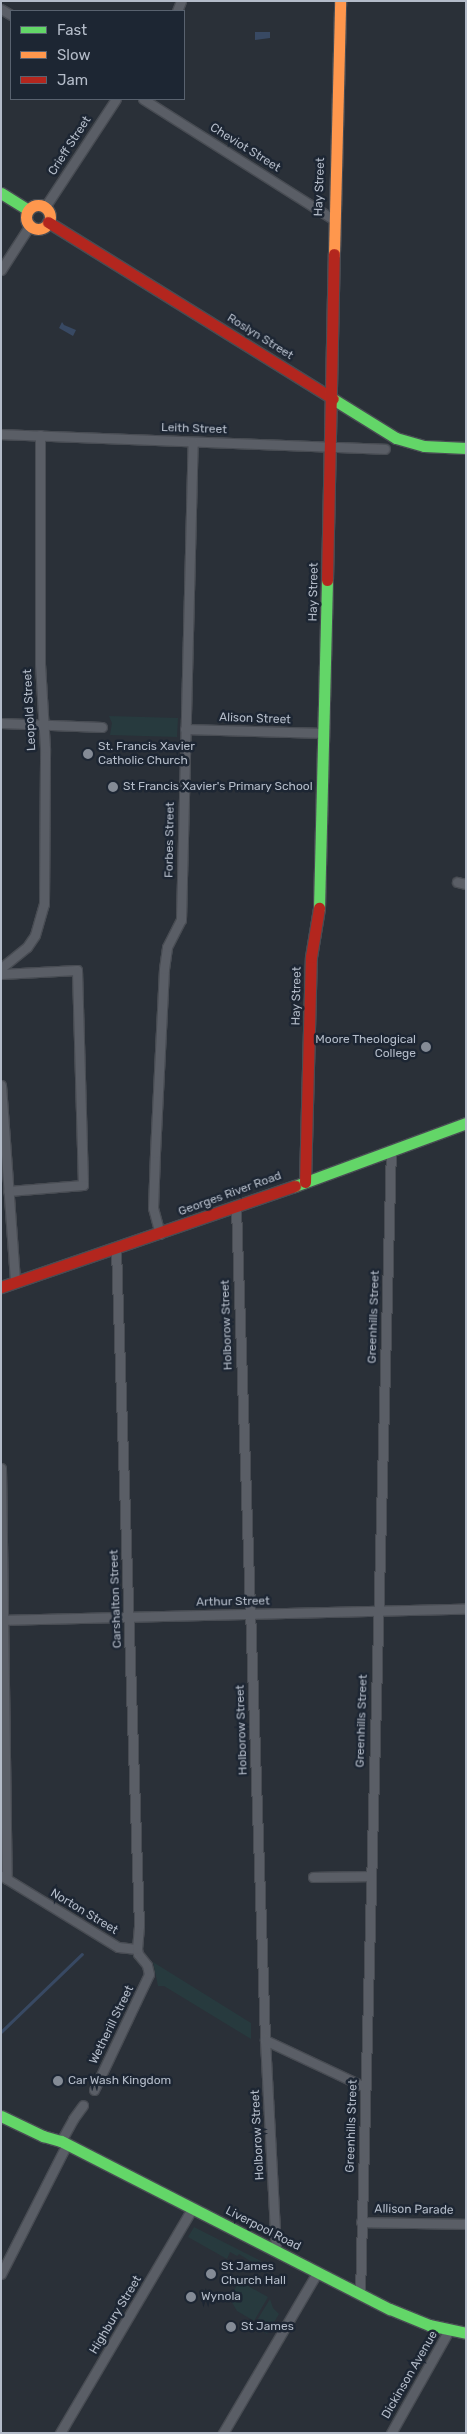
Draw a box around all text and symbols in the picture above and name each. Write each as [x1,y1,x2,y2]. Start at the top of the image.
legend [10,10,185,100]
text: Fast [57,21,87,39]
text: Slow [57,46,90,64]
text: Jam [57,71,88,89]
street label: Crieff Street [45,114,95,178]
street label: Cheviot Street [207,121,283,175]
street label: Hay Street [312,157,328,217]
street label: Roslyn Street [224,311,296,363]
street label: Leith Street [161,421,227,437]
street label: Hay Street [306,562,322,622]
street label: Leopold Street [21,669,39,751]
street label: Alison Street [219,711,291,727]
place label: St. Francis Xavier Catholic Church [98,740,195,768]
marker: St. Francis Xavier Catholic Church [82,748,94,760]
place label: St Francis Xavier's Primary School [123,780,313,794]
marker: St Francis Xavier's Primary School [107,781,119,793]
street label: Forbes Street [162,802,178,878]
street label: Hay Street [289,966,305,1026]
place label: Moore Theological College [315,1033,416,1061]
marker: Moore Theological College [420,1041,432,1053]
street label: Georges River Road [176,1169,284,1219]
street label: Greenhills Street [365,1270,383,1364]
street label: Holborow Street [218,1279,236,1371]
street label: Carshalton Street [107,1549,125,1649]
street label: Arthur Street [196,1594,270,1610]
street label: Greenhills Street [353,1674,371,1768]
street label: Holborow Street [233,1684,251,1776]
street label: Norton Street [48,1886,120,1938]
street label: Wetherill Street [87,1983,137,2067]
place label: Car Wash Kingdom [68,2074,172,2088]
marker: Car Wash Kingdom [52,2075,64,2087]
street label: Greenhills Street [343,2079,361,2173]
street label: Holborow Street [248,2089,268,2181]
street label: Allison Parade [374,2202,454,2218]
street label: Liverpool Road [223,2204,303,2254]
place label: St James Church Hall [221,2260,286,2288]
marker: St James Church Hall [205,2268,217,2280]
street label: Highbury Street [87,2273,145,2357]
place label: Wynola [201,2290,241,2304]
marker: Wynola [185,2291,197,2303]
place label: St James [241,2320,294,2334]
marker: St James [225,2321,237,2333]
street label: Dickinson Avenue [379,2328,441,2422]

